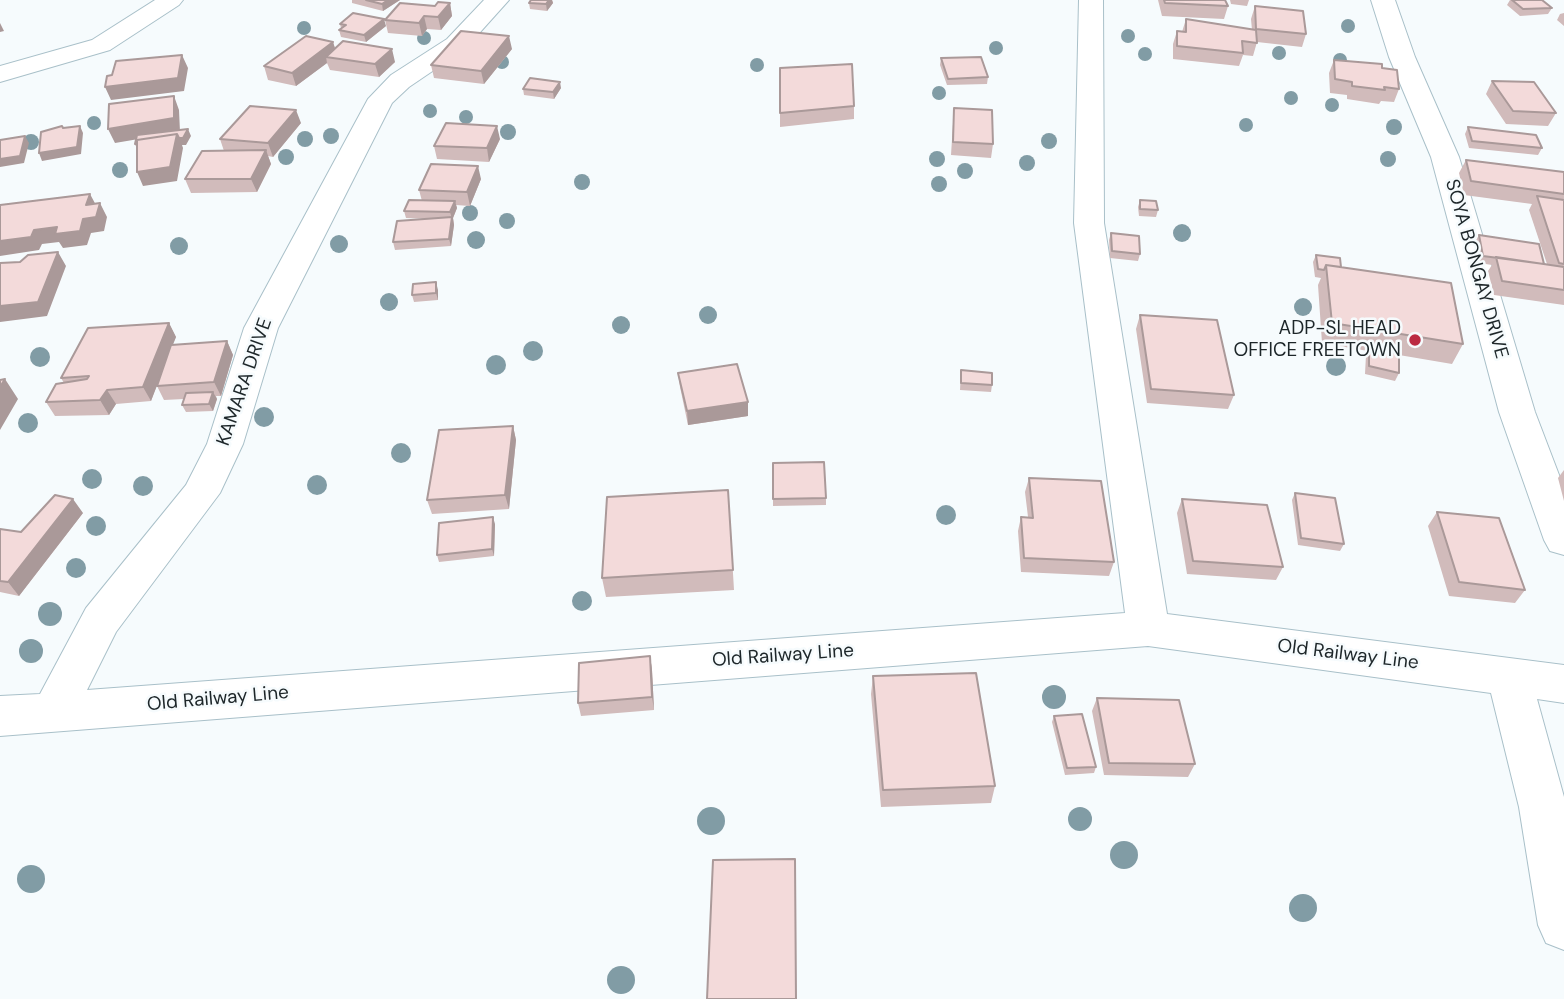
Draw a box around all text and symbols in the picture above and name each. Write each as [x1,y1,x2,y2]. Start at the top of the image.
street label: SOYA BONGAY DRIVE [1439,177,1513,361]
street label: KAMARA DRIVE [212,315,278,449]
place label: ADP-SL HEAD OFFICE FREETOWN [1233,318,1401,362]
marker: ADP-SL HEAD OFFICE FREETOWN [1407,332,1423,348]
street label: Old Railway Line [1276,635,1420,675]
street label: Old Railway Line [711,640,855,672]
street label: Old Railway Line [146,681,290,717]

